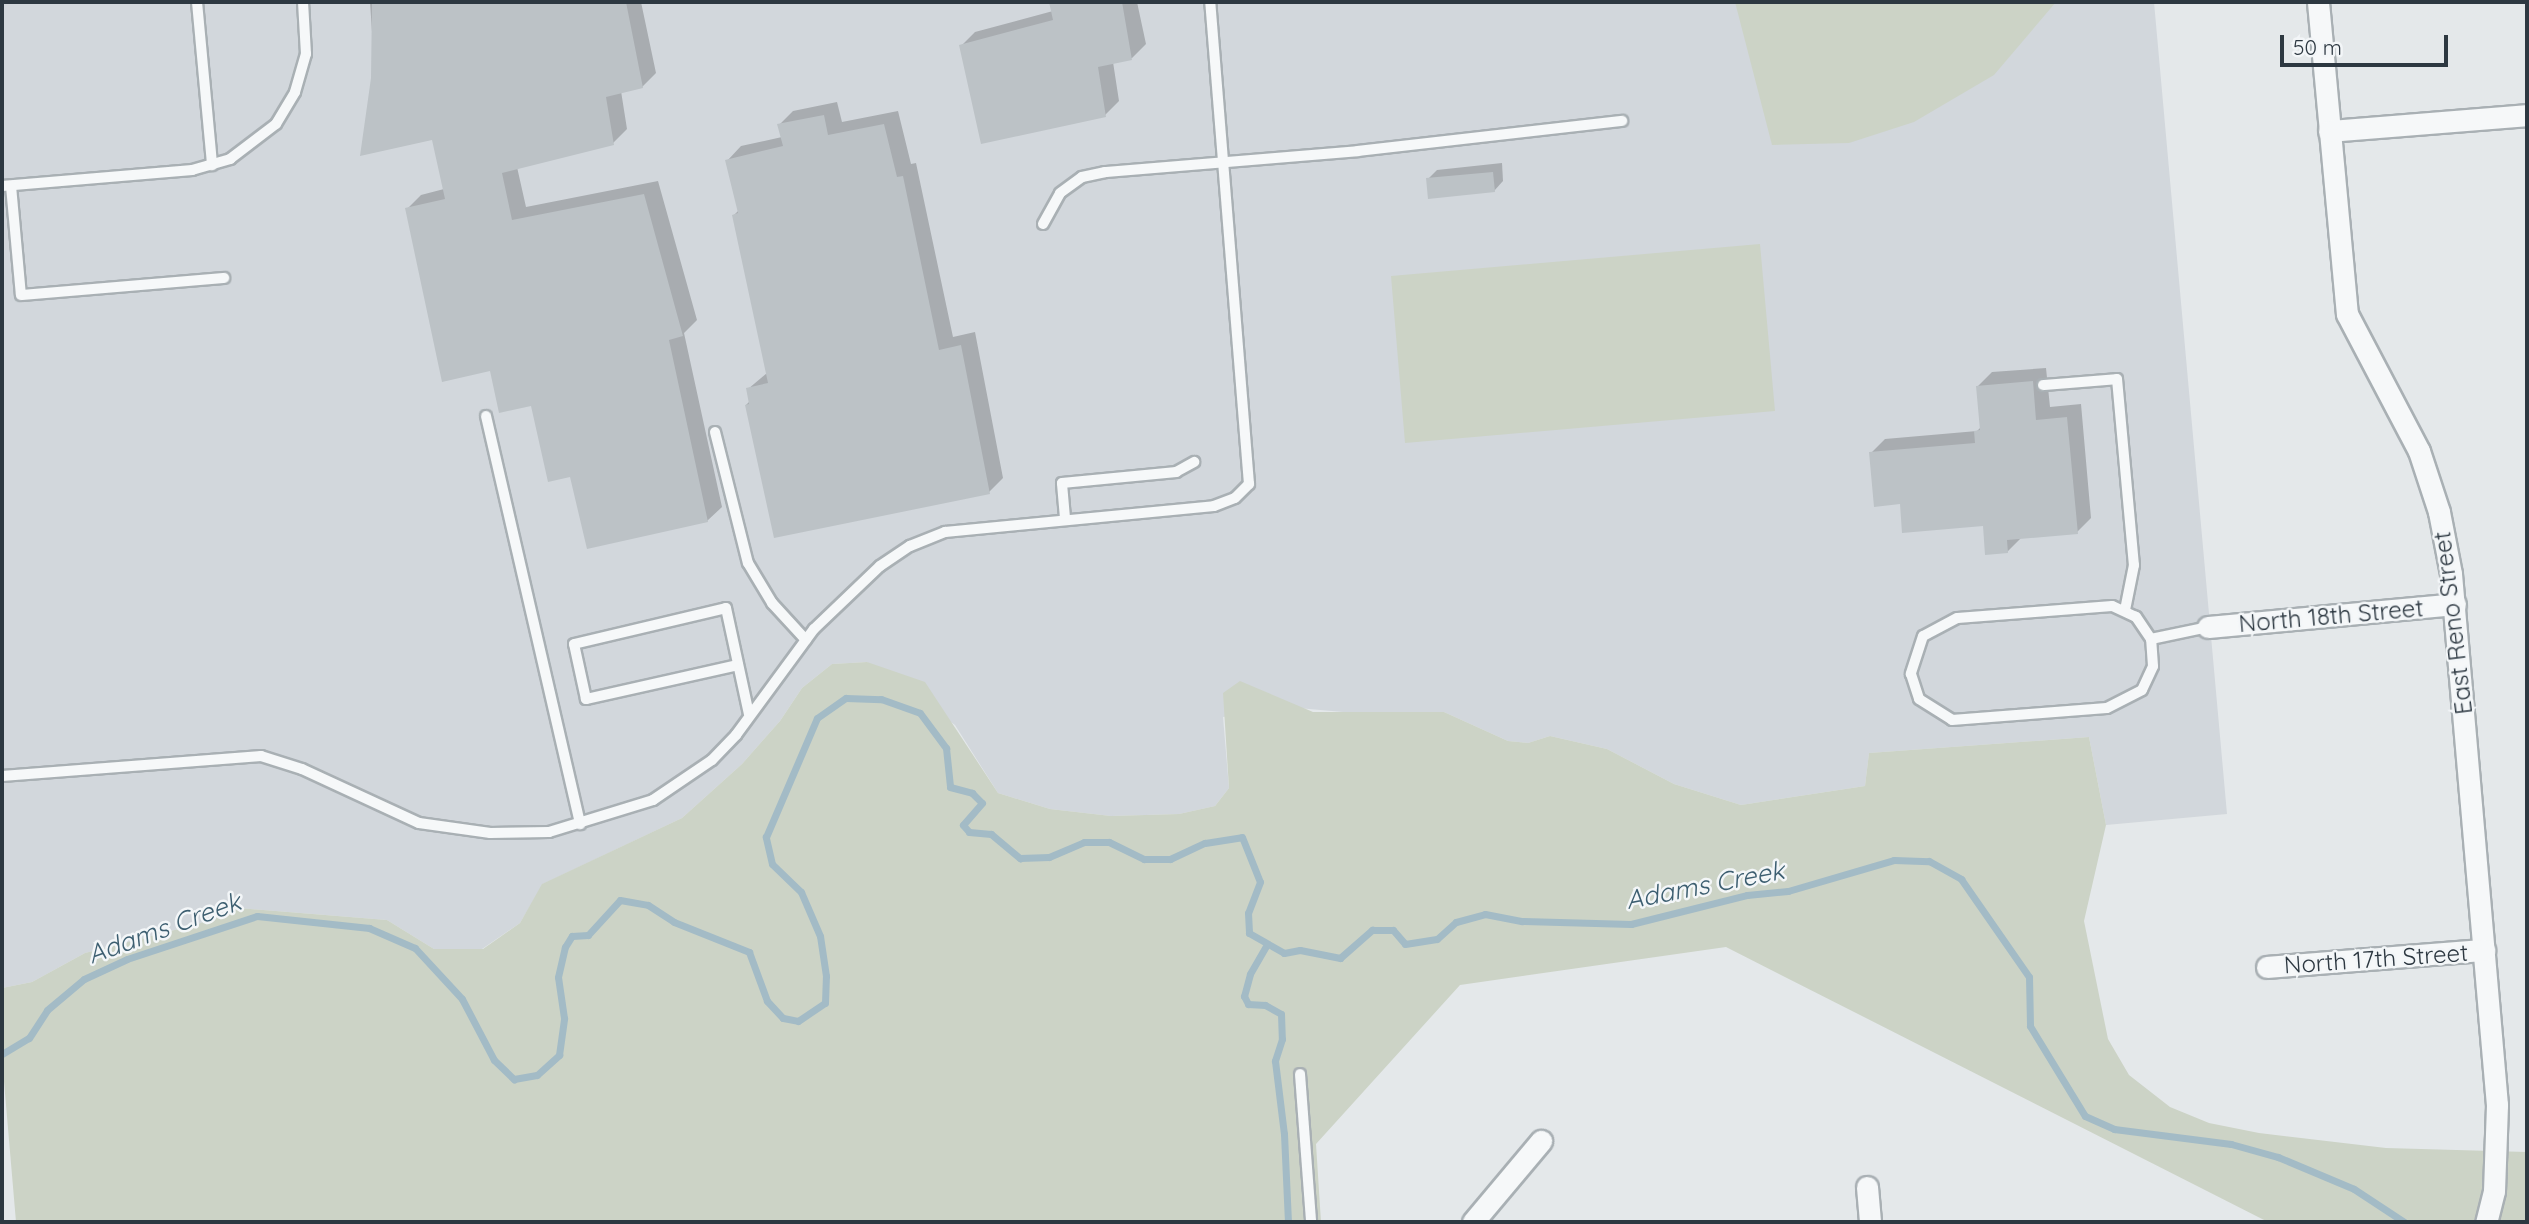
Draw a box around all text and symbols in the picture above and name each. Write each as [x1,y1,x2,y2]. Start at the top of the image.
scale bar [2284,21,2452,65]
text: 50 m [2293,34,2342,60]
street label: East Reno Street [2427,530,2479,716]
street label: North 18th Street [2237,594,2425,638]
water label: Adams Creek [1623,854,1787,916]
water label: Adams Creek [83,886,245,970]
street label: North 17th Street [2283,938,2469,980]

